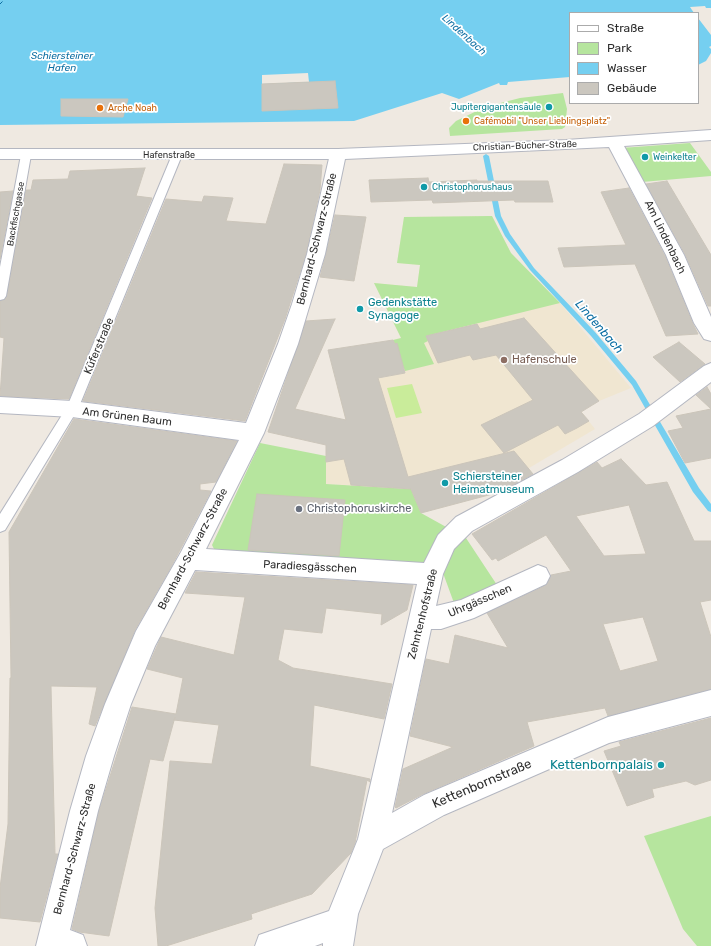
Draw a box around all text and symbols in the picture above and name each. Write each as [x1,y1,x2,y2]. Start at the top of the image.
water label: Lindenbach [440,12,488,58]
legend [569,12,699,104]
text: Straße [607,21,644,35]
text: Park [607,41,632,55]
water label: Schiersteiner Hafen [31,50,93,74]
text: Wasser [607,61,647,75]
text: Gebäude [607,81,657,95]
place label: Jupitergigantensäule [451,102,541,112]
marker: Jupitergigantensäule [544,102,554,112]
marker: Arche Noah [95,103,105,113]
place label: Arche Noah [108,103,157,113]
marker: Cafémobil "Unser Lieblingsplatz" [461,116,471,126]
place label: Cafémobil "Unser Lieblingsplatz" [474,116,610,126]
street label: Christian-Bücher-Straße [473,139,577,153]
street label: Hafenstraße [143,150,195,160]
marker: Weinkelter [640,152,650,162]
place label: Weinkelter [653,152,696,162]
street label: Bernhard-Schwarz-Straße [294,172,340,306]
street label: Backfischgasse [5,181,27,247]
marker: Christophorushaus [419,182,429,192]
place label: Christophorushaus [432,182,512,192]
street label: Am Lindenbach [642,198,688,276]
place label: Gedenkstätte Synagoge [368,296,437,322]
water label: Lindenbach [572,297,626,357]
marker: Gedenkstätte Synagoge [355,304,365,314]
street label: Küferstraße [81,316,117,376]
place label: Hafenschule [512,353,577,367]
marker: Hafenschule [499,355,509,365]
street label: Am Grünen Baum [81,405,173,429]
place label: Schiersteiner Heimatmuseum [453,470,534,496]
marker: Schiersteiner Heimatmuseum [440,478,450,488]
street label: Bernhard-Schwarz-Straße [155,486,231,612]
place label: Christophoruskirche [307,502,411,516]
marker: Christophoruskirche [294,504,304,514]
street label: Paradiesgässchen [263,558,357,576]
street label: Zehntenhofstraße [405,567,441,661]
street label: Uhrgässchen [446,582,514,620]
street label: Kettenbornstraße [430,756,534,812]
place label: Kettenbornpalais [550,757,653,773]
marker: Kettenbornpalais [656,760,666,770]
street label: Bernhard-Schwarz-Straße [51,782,99,916]

